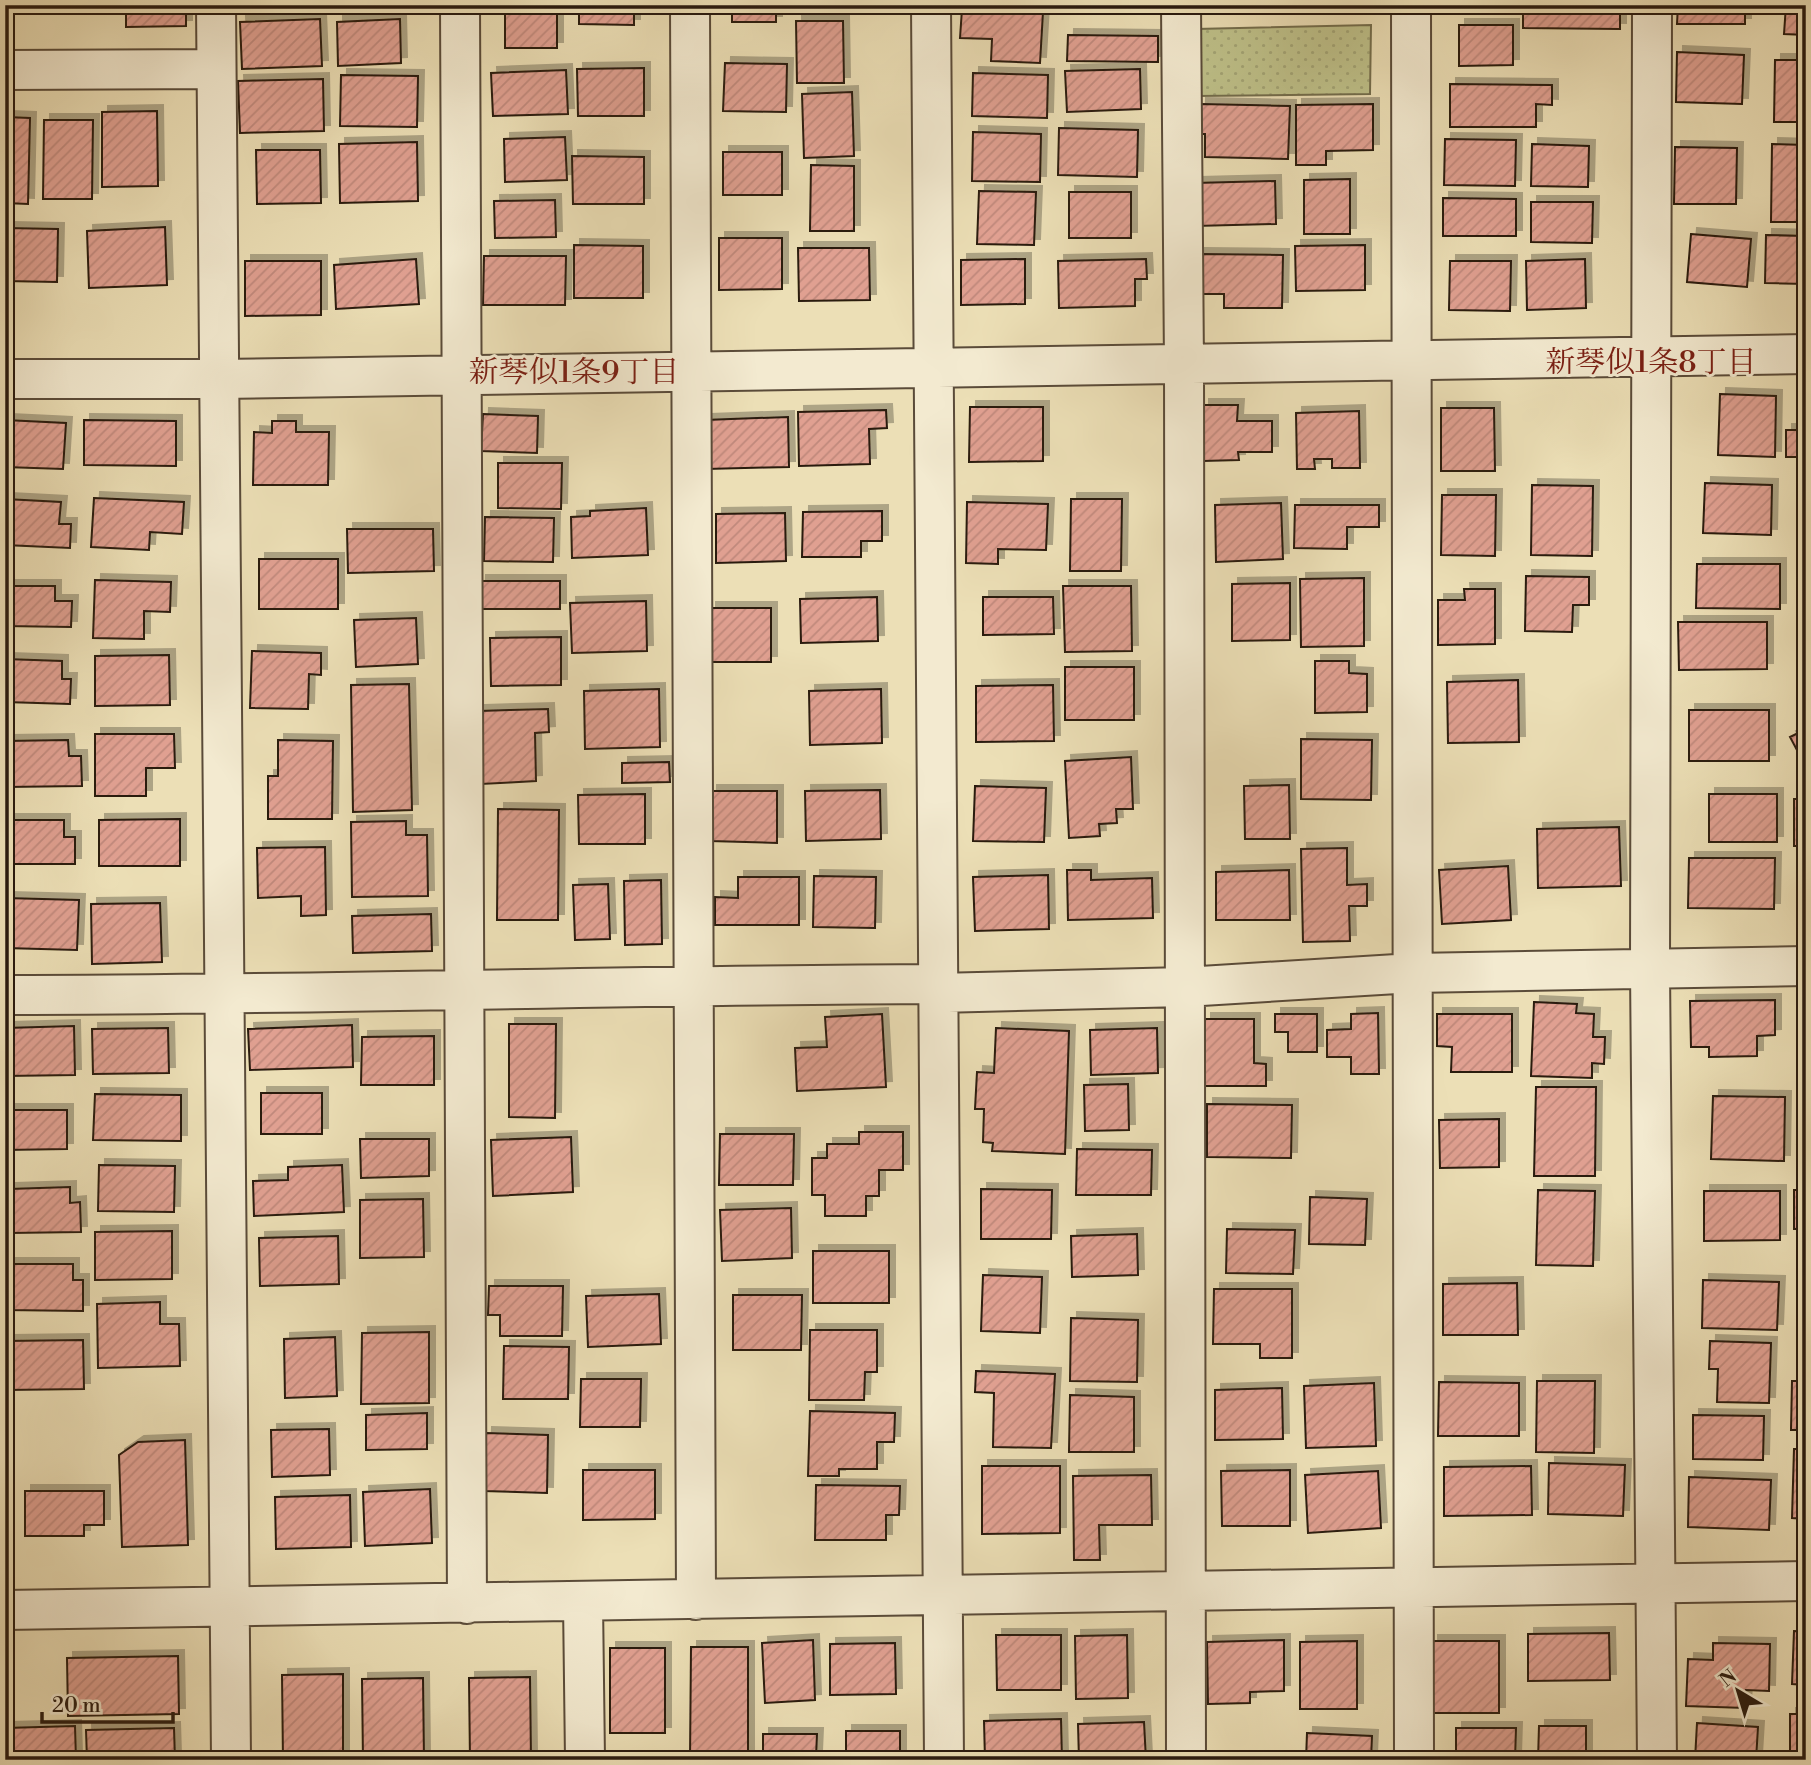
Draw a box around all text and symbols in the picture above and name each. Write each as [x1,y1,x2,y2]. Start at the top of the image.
district label: 新琴似1条8丁目 [1545,344,1757,382]
district label: 新琴似1条9丁目 [468,354,680,392]
north arrow [1702,1656,1772,1726]
text: N [1715,1664,1741,1692]
scale bar [42,1681,173,1725]
text: 20 m [52,1693,101,1719]

